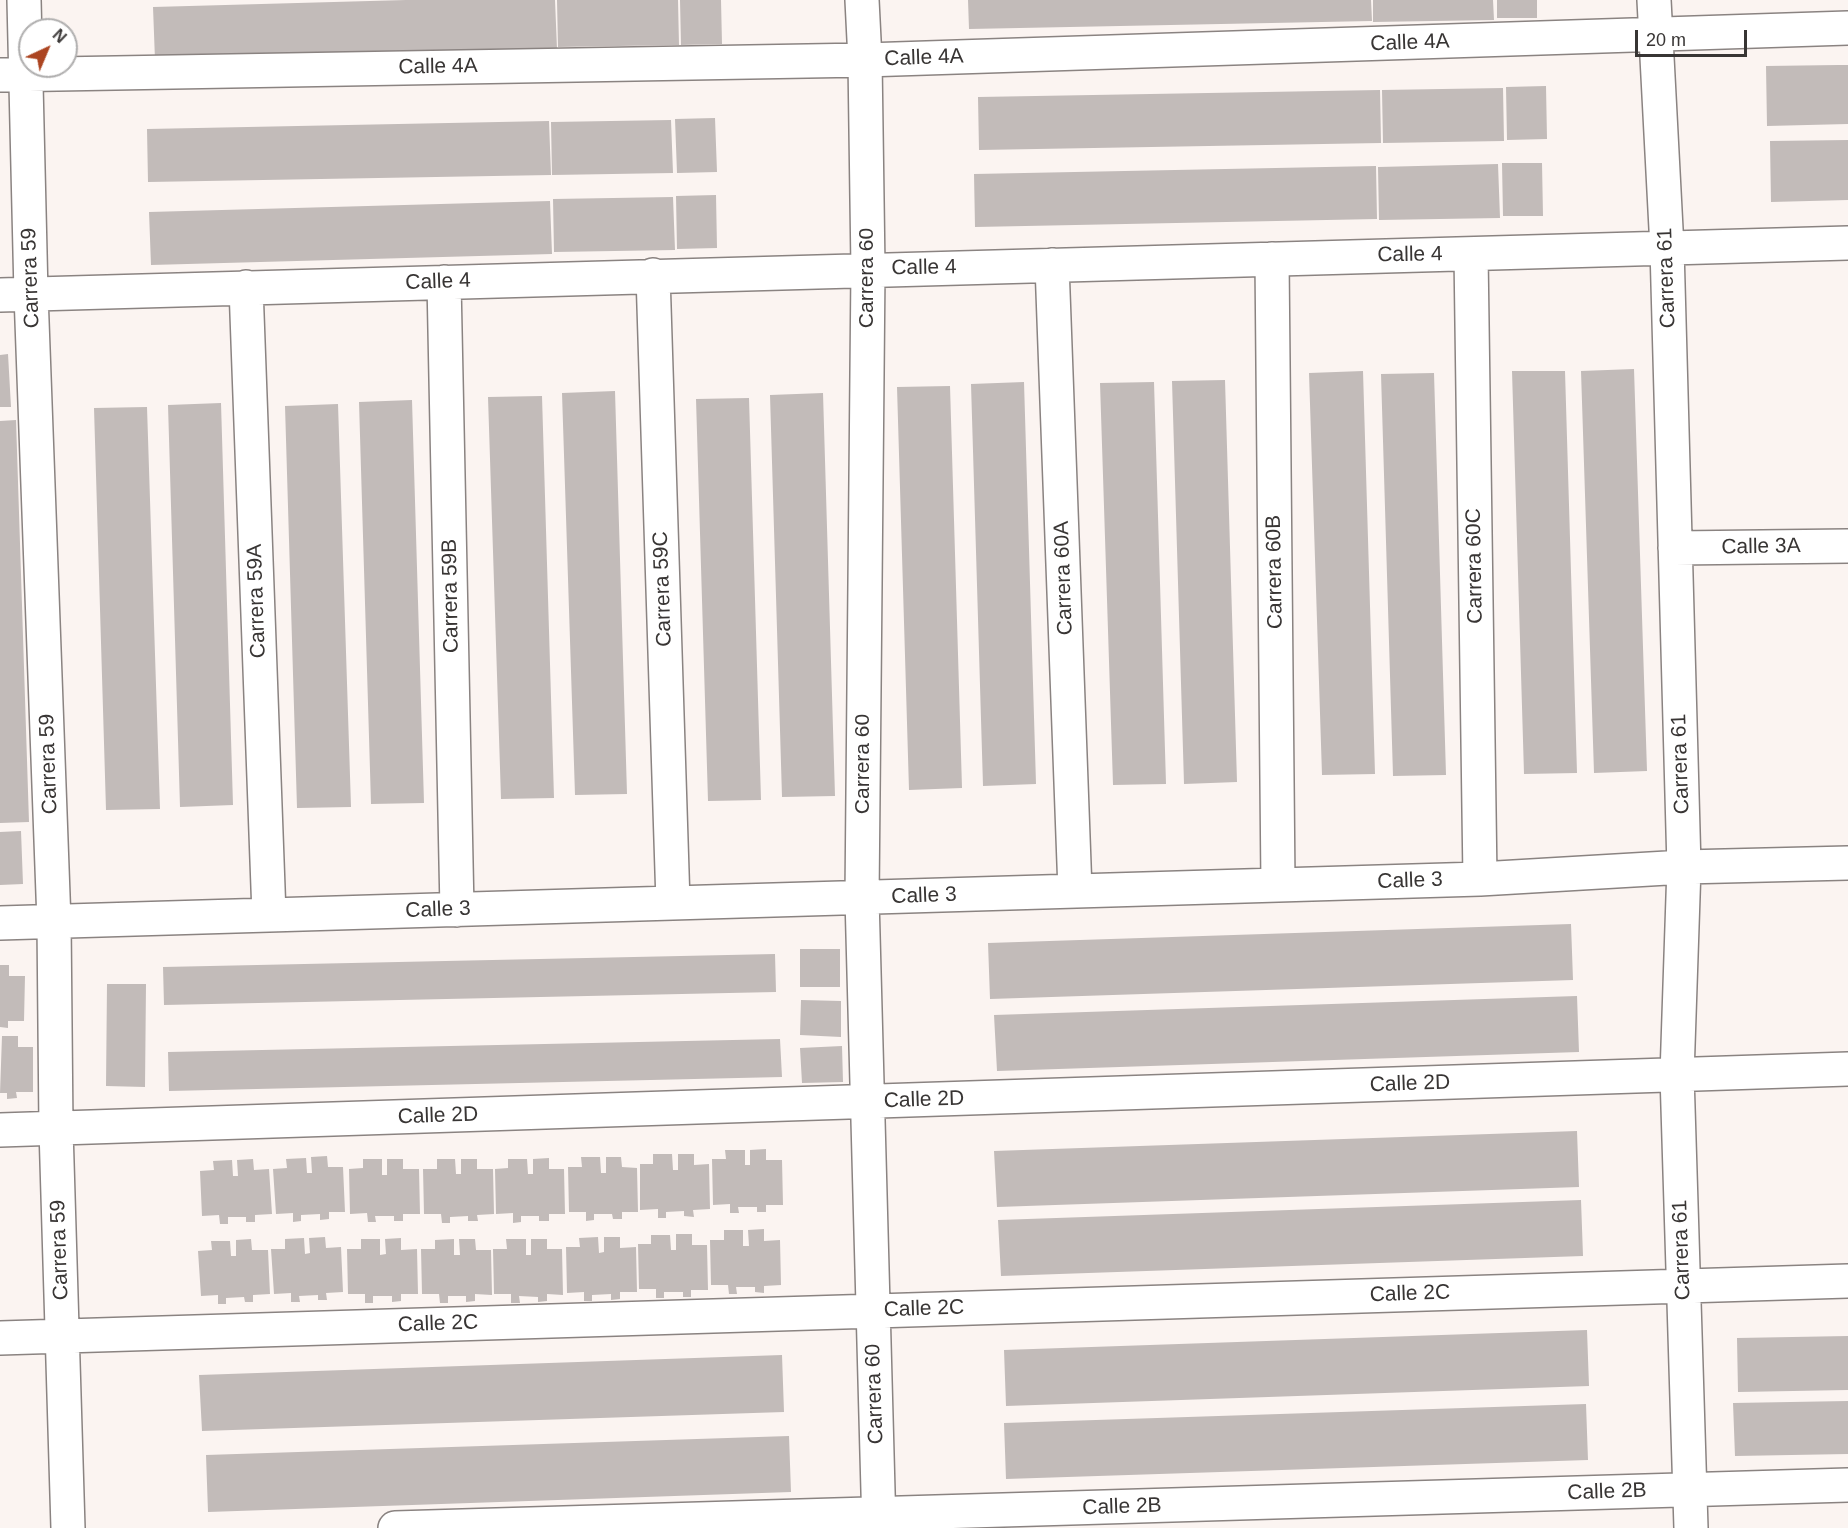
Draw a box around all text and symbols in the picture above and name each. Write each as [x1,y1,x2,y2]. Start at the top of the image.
north arrow [18,18,78,78]
scale bar [1638,18,1750,56]
text: N [49,26,70,46]
street label: Calle 4A [1370,29,1450,57]
text: 20 m [1646,30,1686,50]
street label: Calle 4A [884,44,964,72]
street label: Calle 4A [398,54,478,80]
street label: Carrera 59 [17,227,45,329]
street label: Carrera 61 [1653,227,1681,329]
street label: Carrera 60 [854,228,880,328]
street label: Calle 4 [1377,242,1443,268]
street label: Calle 4 [891,255,957,281]
street label: Calle 4 [405,268,471,296]
street label: Carrera 60C [1461,508,1489,624]
street label: Carrera 60B [1261,515,1289,629]
street label: Carrera 60A [1049,520,1079,636]
street label: Carrera 59C [648,531,678,647]
street label: Calle 3A [1721,534,1801,560]
street label: Carrera 59B [437,539,465,653]
street label: Carrera 59A [242,543,272,659]
street label: Carrera 59 [35,713,63,815]
street label: Carrera 61 [1667,713,1695,815]
street label: Carrera 60 [850,714,876,814]
street label: Calle 3 [1377,867,1443,895]
street label: Calle 3 [891,882,957,910]
street label: Calle 3 [405,896,471,924]
street label: Calle 2D [1369,1070,1451,1098]
street label: Calle 2D [883,1086,965,1114]
street label: Calle 2D [397,1102,479,1130]
street label: Carrera 59 [46,1199,74,1301]
street label: Carrera 61 [1668,1199,1696,1301]
street label: Calle 2C [1369,1280,1451,1308]
street label: Calle 2C [883,1295,965,1323]
street label: Calle 2C [397,1310,479,1338]
street label: Carrera 60 [861,1343,889,1445]
street label: Calle 2B [1567,1478,1647,1506]
street label: Calle 2B [1082,1493,1162,1521]

